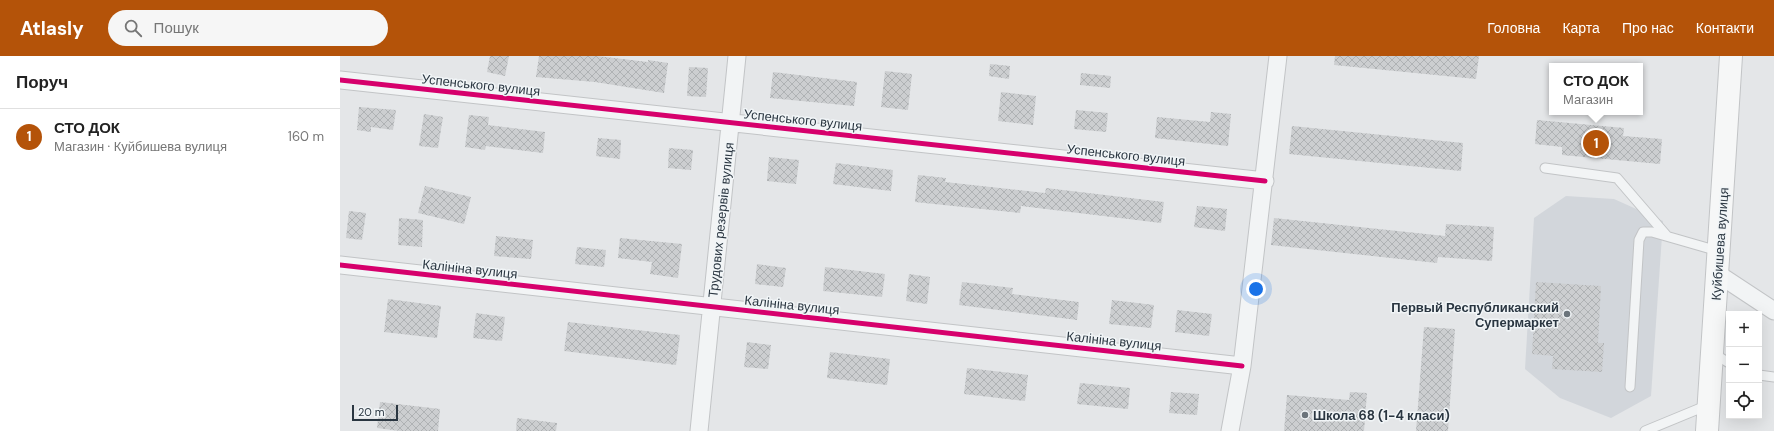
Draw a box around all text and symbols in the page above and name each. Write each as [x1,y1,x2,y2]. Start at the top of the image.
search box [108,10,388,46]
text: Atlasly [20,16,84,41]
icon: search [122,17,144,39]
text: Пошук [154,18,199,38]
text: Головна [1487,19,1540,37]
text: Карта [1562,19,1600,37]
text: Про нас [1622,19,1674,37]
text: Контакти [1696,19,1754,37]
popup [1549,63,1643,115]
street label: Успенського вулиця [421,70,541,100]
text: Поруч [16,71,68,93]
text: СТО ДОК [1563,71,1629,91]
text: Магазин [1563,91,1613,108]
street label: Успенського вулиця [743,105,863,135]
text: СТО ДОК [54,118,120,138]
text: 1 [27,128,31,145]
text: 160 m [288,128,324,145]
pin: 1 [1583,128,1609,158]
text: Магазин · Куйбишева вулиця [54,138,227,155]
street label: Успенського вулиця [1066,140,1186,170]
street label: Трудових резервів вулиця [704,141,738,299]
street label: Куйбишева вулиця [1708,187,1732,301]
street label: Калініна вулиця [422,256,518,282]
your location [1246,279,1266,299]
street label: Калініна вулиця [744,292,840,318]
place label: Первый Республиканский Супермаркет [1391,299,1559,331]
marker: Первый Республиканский Супермаркет [1562,309,1572,319]
map controls [1726,311,1762,419]
button: + [1726,311,1762,347]
street label: Калініна вулиця [1066,328,1162,354]
button: − [1726,347,1762,383]
button: locate [1726,383,1762,419]
scale bar [352,403,398,422]
text: 20 m [358,405,384,419]
place label: Школа 68 (1-4 класи) [1313,407,1450,424]
marker: Школа 68 (1-4 класи) [1300,410,1310,420]

